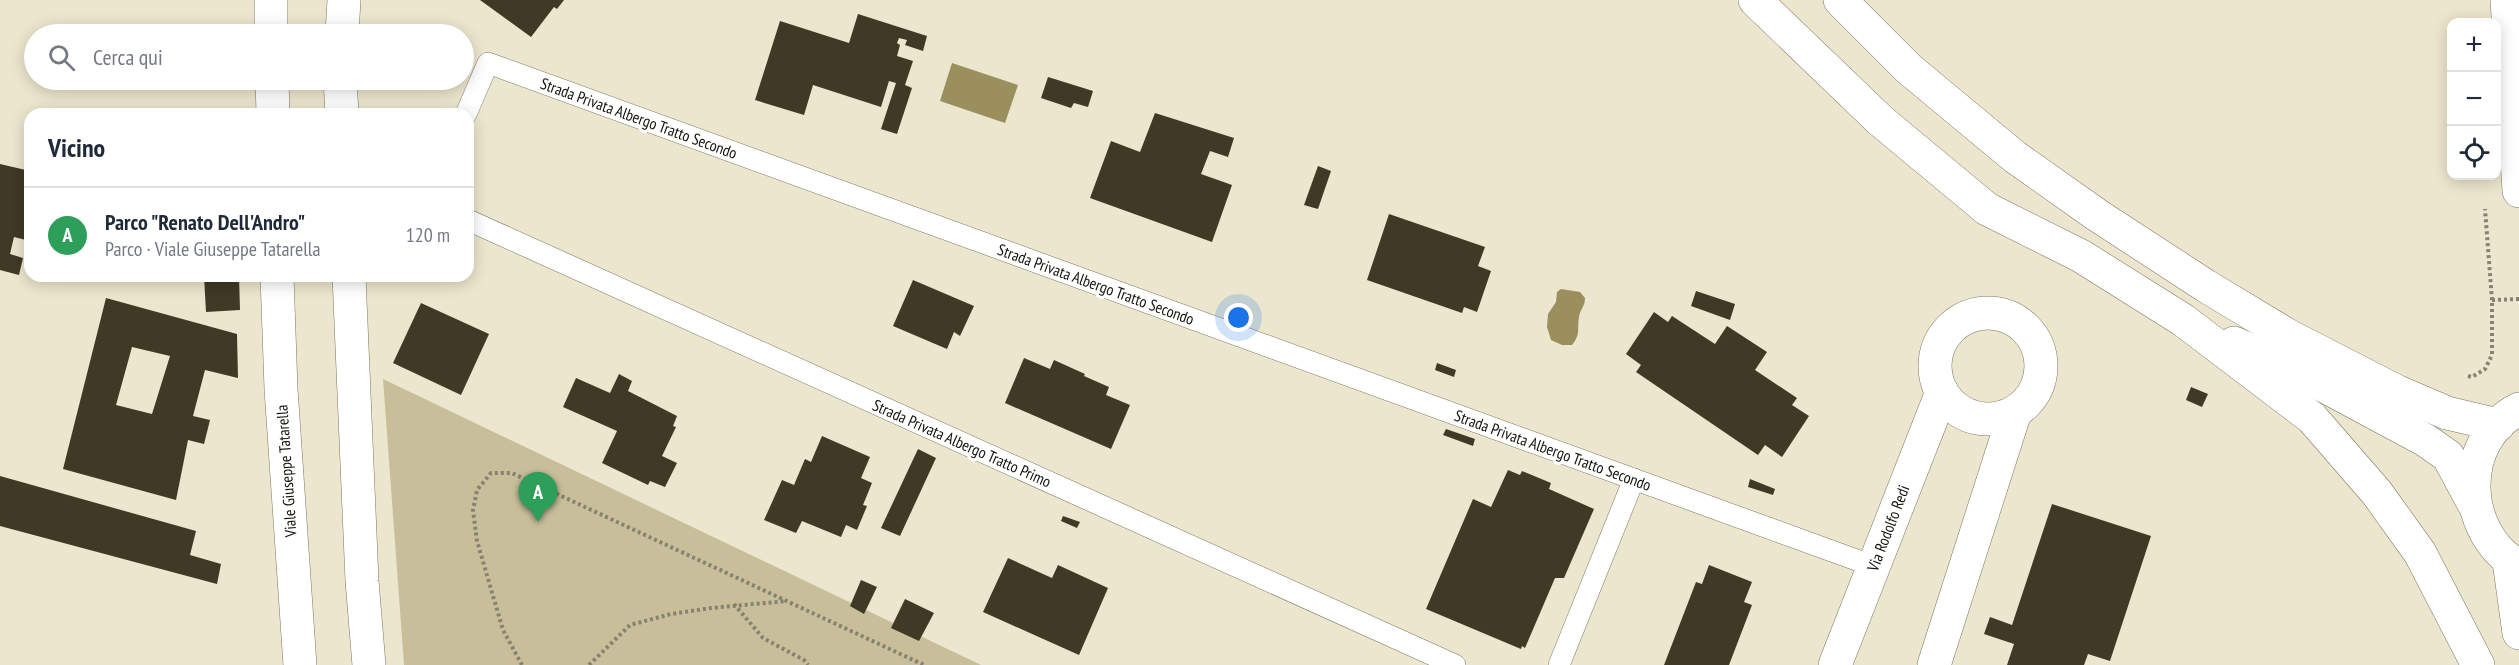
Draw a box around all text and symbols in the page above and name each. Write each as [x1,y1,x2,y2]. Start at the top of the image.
map controls [2447,18,2501,180]
button: + [2447,18,2501,72]
search box [24,24,474,90]
icon: search [45,41,78,74]
text: Cerca qui [93,43,163,71]
button: − [2447,72,2501,126]
street label: Strada Privata Albergo Tratto Secondo [538,73,740,163]
button: locate [2447,126,2501,180]
text: Vicino [48,131,105,164]
text: Parco "Renato Dell'Andro" [105,208,305,236]
text: A [62,222,73,248]
text: 120 m [406,222,450,248]
text: Parco · Viale Giuseppe Tatarella [105,236,320,262]
street label: Strada Privata Albergo Tratto Secondo [995,239,1197,329]
your location [1224,303,1253,332]
street label: Strada Privata Albergo Tratto Primo [870,395,1054,491]
street label: Viale Giuseppe Tatarella [271,404,301,539]
street label: Strada Privata Albergo Tratto Secondo [1452,405,1654,495]
pin: A [518,472,558,522]
street label: Via Rodolfo Redi [1862,482,1914,575]

